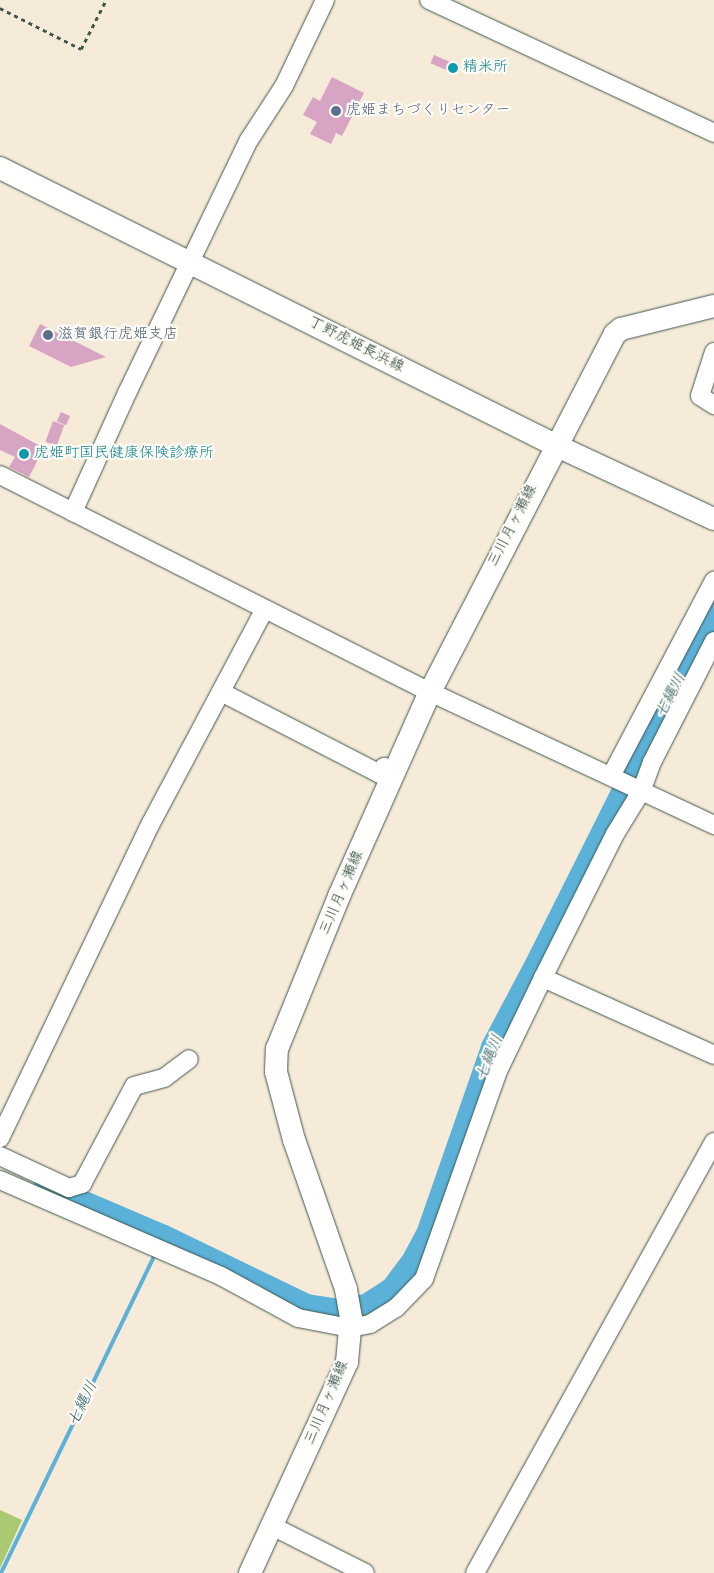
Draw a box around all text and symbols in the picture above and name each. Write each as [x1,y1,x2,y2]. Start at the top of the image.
place label: 精米所 [463,59,508,77]
marker: 精米所 [447,62,459,74]
place label: 虎姫まちづくりセンター [346,102,511,120]
marker: 虎姫まちづくりセンター [330,105,342,117]
street label: 丁野虎姫長浜線 [305,313,407,377]
place label: 滋賀銀行虎姫支店 [58,326,178,344]
marker: 滋賀銀行虎姫支店 [42,329,54,341]
place label: 虎姫町国民健康保険診療所 [34,445,214,463]
marker: 虎姫町国民健康保険診療所 [18,448,30,460]
street label: 三川月ヶ瀬線 [485,482,541,570]
water label: 七縄川 [652,670,690,722]
street label: 三川月ヶ瀬線 [316,848,368,938]
water label: 七縄川 [472,1032,508,1084]
street label: 三川月ヶ瀬線 [301,1358,353,1448]
water label: 七縄川 [64,1378,102,1430]

